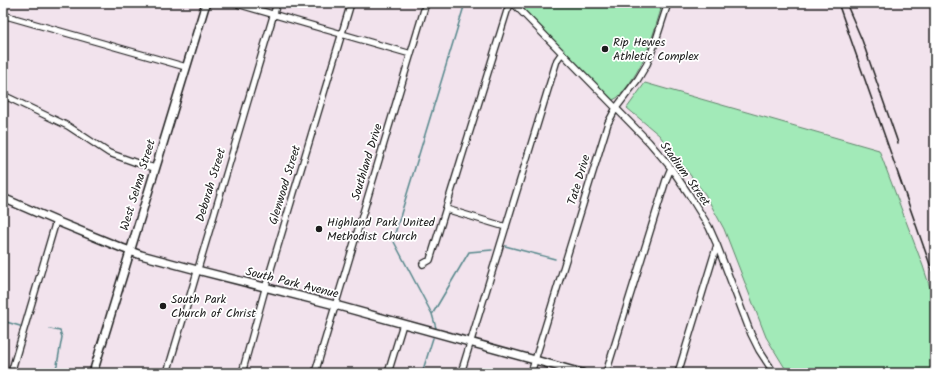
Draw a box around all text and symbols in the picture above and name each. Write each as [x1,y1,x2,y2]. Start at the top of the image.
place label: Rip Hewes Athletic Complex [613,33,700,66]
marker: Rip Hewes Athletic Complex [600,44,610,54]
street label: Southland Drive [346,121,388,203]
street label: West Selma Street [115,137,161,233]
street label: Stadium Street [655,138,715,211]
street label: Glenwood Street [264,143,306,227]
street label: Deborah Street [191,145,231,224]
street label: Tate Drive [562,152,596,208]
place label: Highland Park United Methodist Church [327,213,436,246]
marker: Highland Park United Methodist Church [314,224,324,234]
street label: South Park Avenue [243,262,341,304]
place label: South Park Church of Christ [171,290,256,323]
marker: South Park Church of Christ [158,301,168,311]

